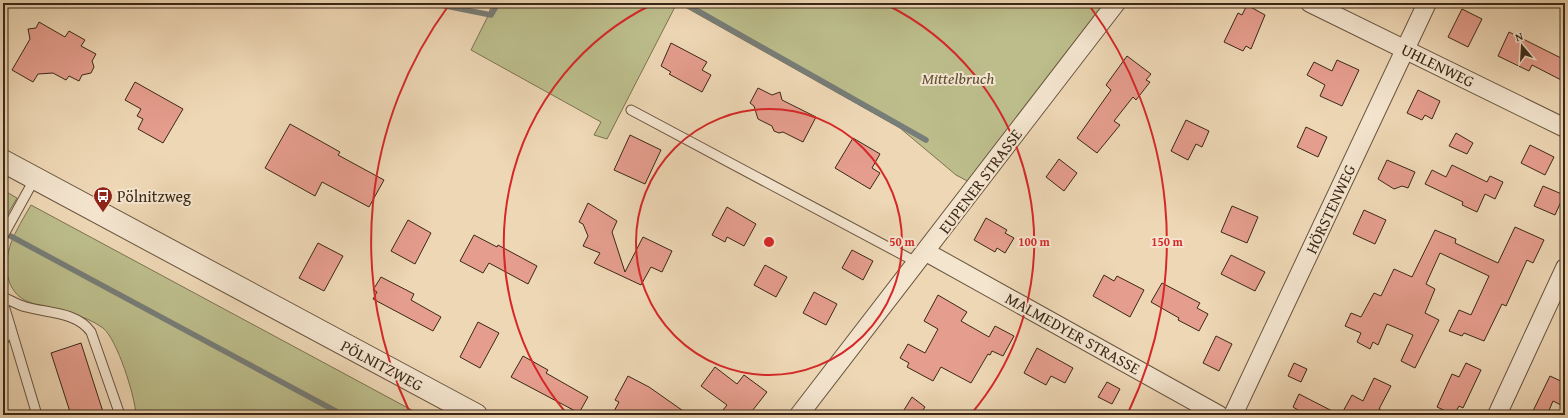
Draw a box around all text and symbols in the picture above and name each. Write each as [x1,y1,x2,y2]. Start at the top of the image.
north arrow [1502,26,1542,66]
text: N [1513,28,1525,45]
street label: UHLENWEG [1397,37,1479,93]
park label: Mittelbruch [922,66,994,90]
street label: EUPENER STRASSE [932,123,1028,239]
street label: HÖRSTENWEG [1299,160,1361,258]
place label: Pölnitzweg [117,184,191,208]
bus stop icon: Pölnitzweg [92,185,114,213]
text: 50 m [889,233,915,250]
text: 100 m [1018,233,1051,250]
text: 150 m [1151,233,1184,250]
centre of rings [762,235,776,249]
street label: MALMEDYER STRASSE [1001,286,1145,380]
street label: PÖLNITZWEG [337,333,428,397]

